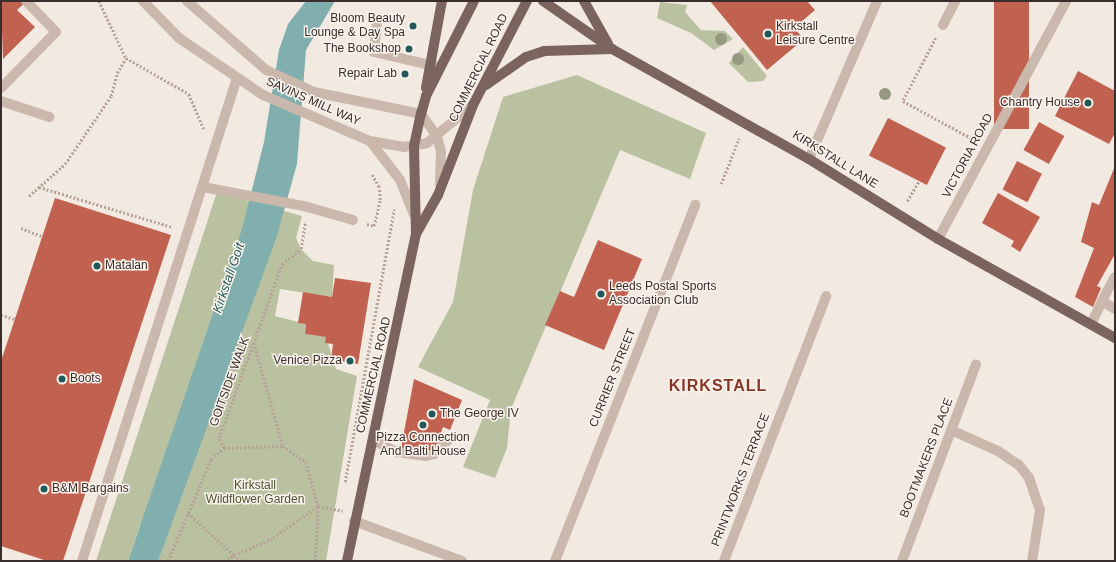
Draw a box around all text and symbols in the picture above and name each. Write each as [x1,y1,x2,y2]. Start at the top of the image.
street label: COMMERCIAL ROAD [446,11,512,125]
place label: Bloom Beauty Lounge & Day Spa [304,12,405,40]
place label: Kirkstall Leisure Centre [776,20,855,48]
marker: Bloom Beauty Lounge & Day Spa [408,21,418,31]
marker: Kirkstall Leisure Centre [763,29,773,39]
place label: The Bookshop [324,42,401,56]
marker: The Bookshop [404,44,414,54]
place label: Repair Lab [338,67,397,81]
marker: Repair Lab [400,69,410,79]
street label: SAVINS MILL WAY [263,75,363,129]
place label: Chantry House [1000,96,1080,110]
marker: Chantry House [1083,98,1093,108]
street label: VICTORIA ROAD [939,111,997,201]
street label: KIRKSTALL LANE [789,128,881,192]
water label: Kirkstall Goit [210,241,248,315]
place label: Matalan [105,259,148,273]
marker: Matalan [92,261,102,271]
place label: Leeds Postal Sports Association Club [609,280,716,308]
marker: Leeds Postal Sports Association Club [596,289,606,299]
street label: COMMERCIAL ROAD [354,315,394,435]
street label: CURRIER STREET [587,326,639,430]
street label: GOITSIDE WALK [207,335,253,429]
place label: Venice Pizza [273,354,342,368]
marker: Venice Pizza [345,356,355,366]
place label: Boots [70,372,101,386]
marker: Boots [57,374,67,384]
district label: KIRKSTALL [669,376,767,396]
street label: BOOTMAKERS PLACE [897,396,957,520]
place label: The George IV [440,407,519,421]
marker: The George IV [427,409,437,419]
street label: PRINTWORKS TERRACE [709,411,773,549]
marker: Pizza Connection And Balti House [418,420,428,430]
place label: Pizza Connection And Balti House [376,431,470,459]
park label: Kirkstall Wildflower Garden [206,479,304,507]
place label: B&M Bargains [52,482,129,496]
marker: B&M Bargains [39,484,49,494]

